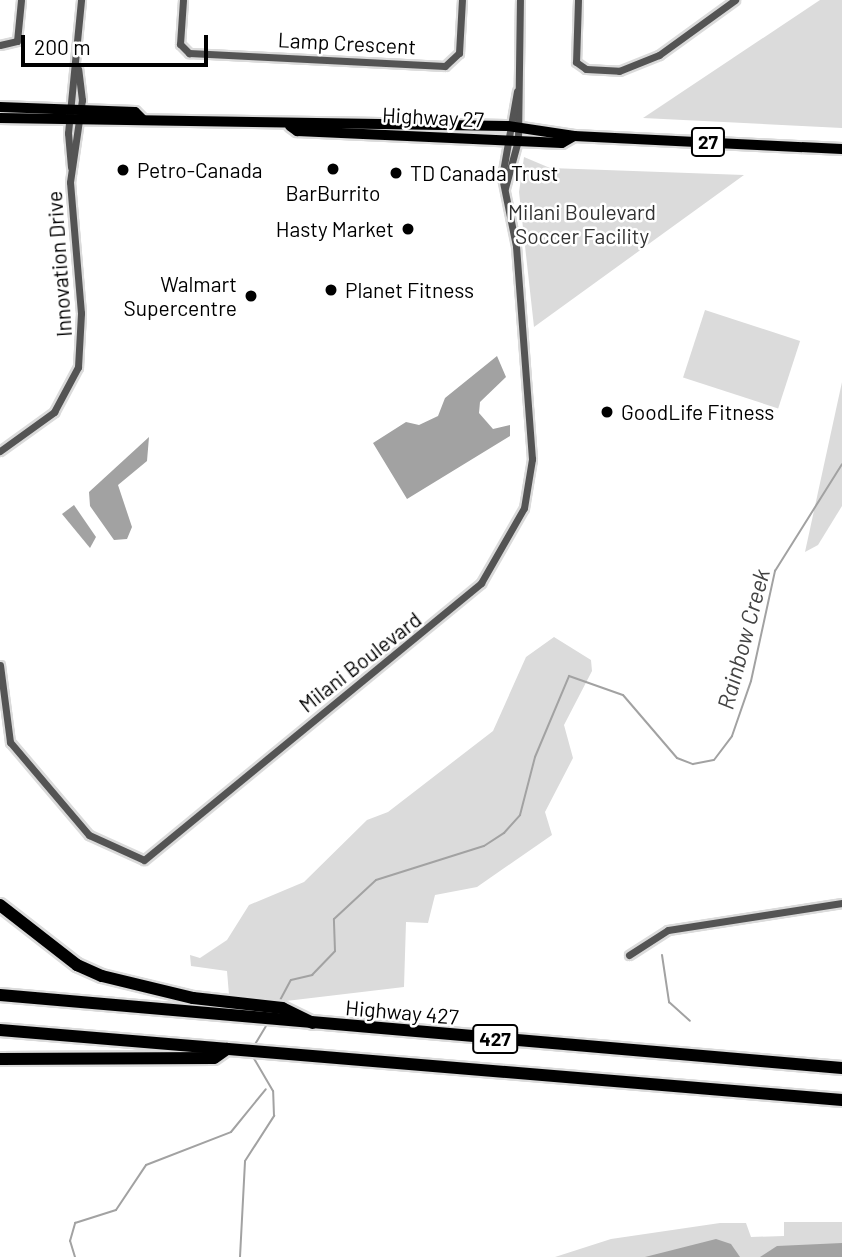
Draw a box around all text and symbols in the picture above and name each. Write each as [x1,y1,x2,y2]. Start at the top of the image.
scale bar [24,21,212,65]
street label: Lamp Crescent [277,27,417,59]
text: 200 m [34,34,91,59]
street label: Highway 27 [381,102,485,132]
road number: 27 [690,126,726,158]
place label: Petro-Canada [137,157,263,183]
place label: TD Canada Trust [410,160,558,186]
marker: BarBurrito [325,161,341,177]
marker: Petro-Canada [115,162,131,178]
marker: TD Canada Trust [388,165,404,181]
place label: BarBurrito [286,180,380,206]
street label: Innovation Drive [41,190,77,338]
park label: Milani Boulevard Soccer Facility [508,199,656,249]
place label: Hasty Market [276,216,394,242]
marker: Hasty Market [400,221,416,237]
place label: Walmart Supercentre [124,271,237,321]
place label: Planet Fitness [345,277,474,303]
marker: Planet Fitness [323,282,339,298]
marker: Walmart Supercentre [243,288,259,304]
place label: GoodLife Fitness [621,399,774,425]
marker: GoodLife Fitness [599,404,615,420]
water label: Rainbow Creek [711,566,775,712]
street label: Milani Boulevard [294,607,426,717]
street label: Highway 427 [344,994,460,1030]
road number: 427 [470,1023,520,1054]

